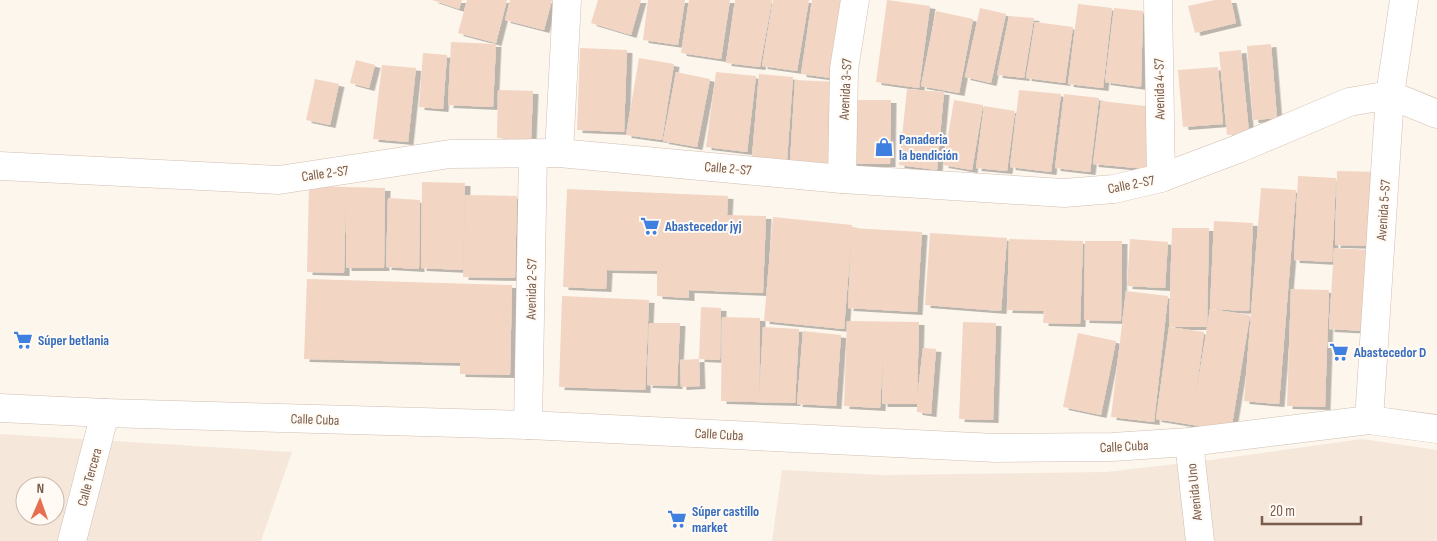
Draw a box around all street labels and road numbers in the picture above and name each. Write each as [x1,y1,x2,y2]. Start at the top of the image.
street label: Avenida 3-S7 [835,58,856,121]
street label: Avenida 4-S7 [1150,58,1169,121]
street label: Calle 2-S7 [704,158,753,179]
street label: Calle 2-S7 [300,162,350,185]
street label: Calle 2-S7 [1106,172,1156,197]
street label: Avenida 5-S7 [1373,179,1394,242]
street label: Avenida 2-S7 [522,258,541,321]
street label: Calle Cuba [290,410,340,429]
street label: Calle Cuba [694,425,744,444]
street label: Calle Cuba [1099,437,1149,456]
street label: Calle Tercera [74,446,105,508]
street label: Avenida Uno [1183,462,1206,522]

